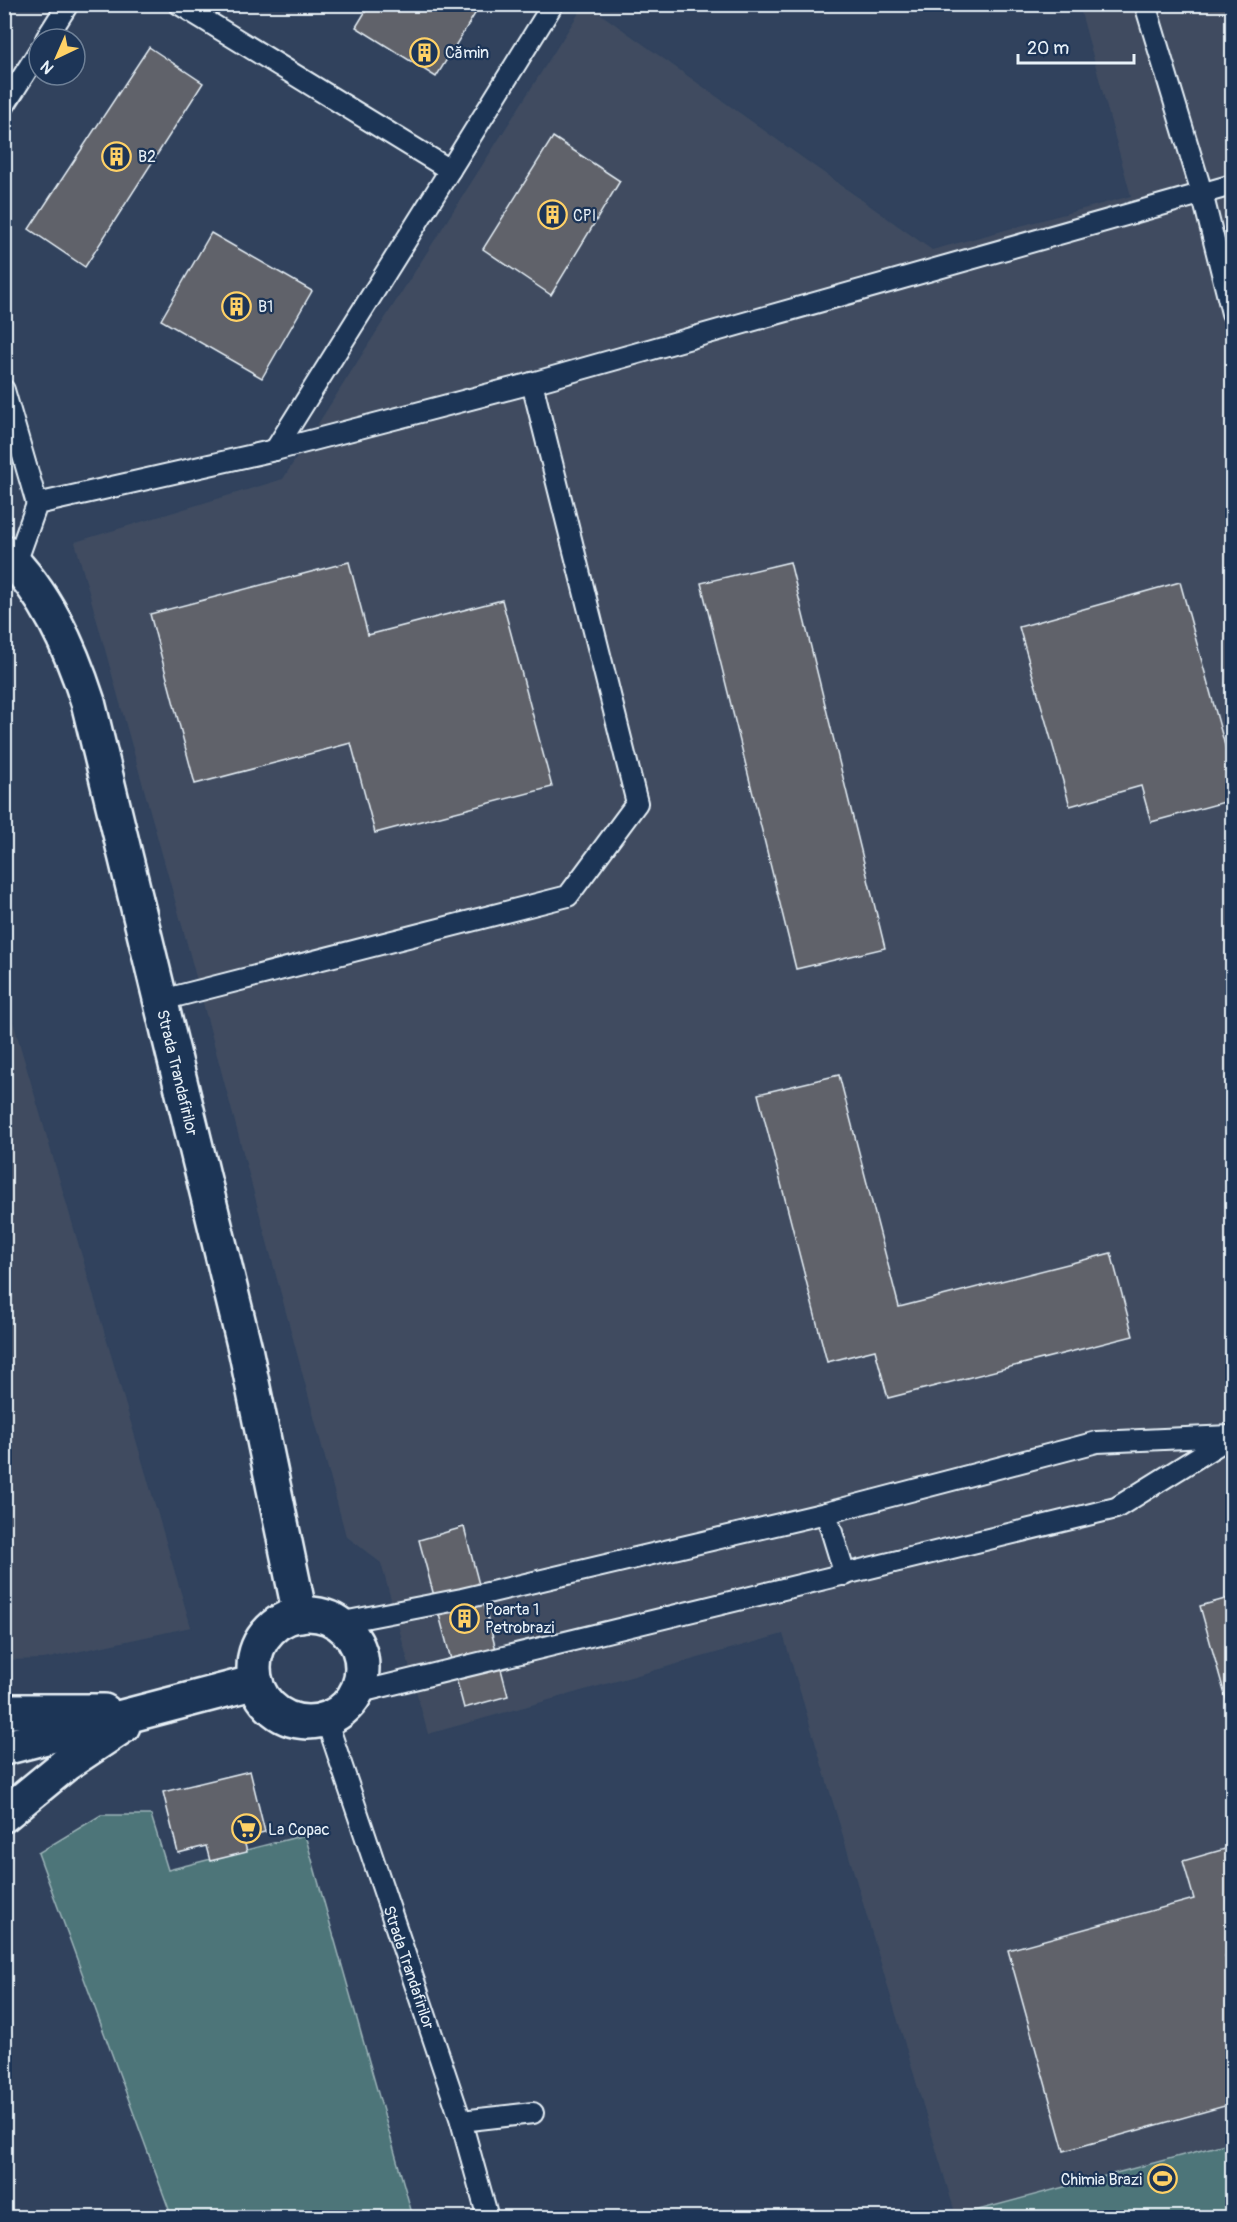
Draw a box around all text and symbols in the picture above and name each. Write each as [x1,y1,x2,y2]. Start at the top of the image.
north arrow [27,27,87,87]
scale bar [1018,27,1134,65]
building icon: Cămin [408,36,440,68]
text: 20 m [1027,37,1069,60]
place label: Cămin [445,43,489,63]
text: N [36,56,58,78]
building icon: B2 [101,140,133,172]
place label: B2 [138,147,156,167]
building icon: CPI [536,199,568,231]
place label: CPI [573,206,596,226]
building icon: B1 [221,290,253,322]
place label: B1 [258,297,273,317]
street label: Strada Trandafirilor [152,1008,202,1138]
place label: Poarta 1 Petrobrazi [485,1600,554,1638]
building icon: Poarta 1 Petrobrazi [448,1602,480,1634]
supermarket icon: La Copac [231,1813,263,1845]
place label: La Copac [268,1820,330,1840]
street label: Strada Trandafirilor [378,1903,439,2032]
sports icon: Chimia Brazi [1147,2163,1179,2195]
place label: Chimia Brazi [1061,2170,1142,2190]

